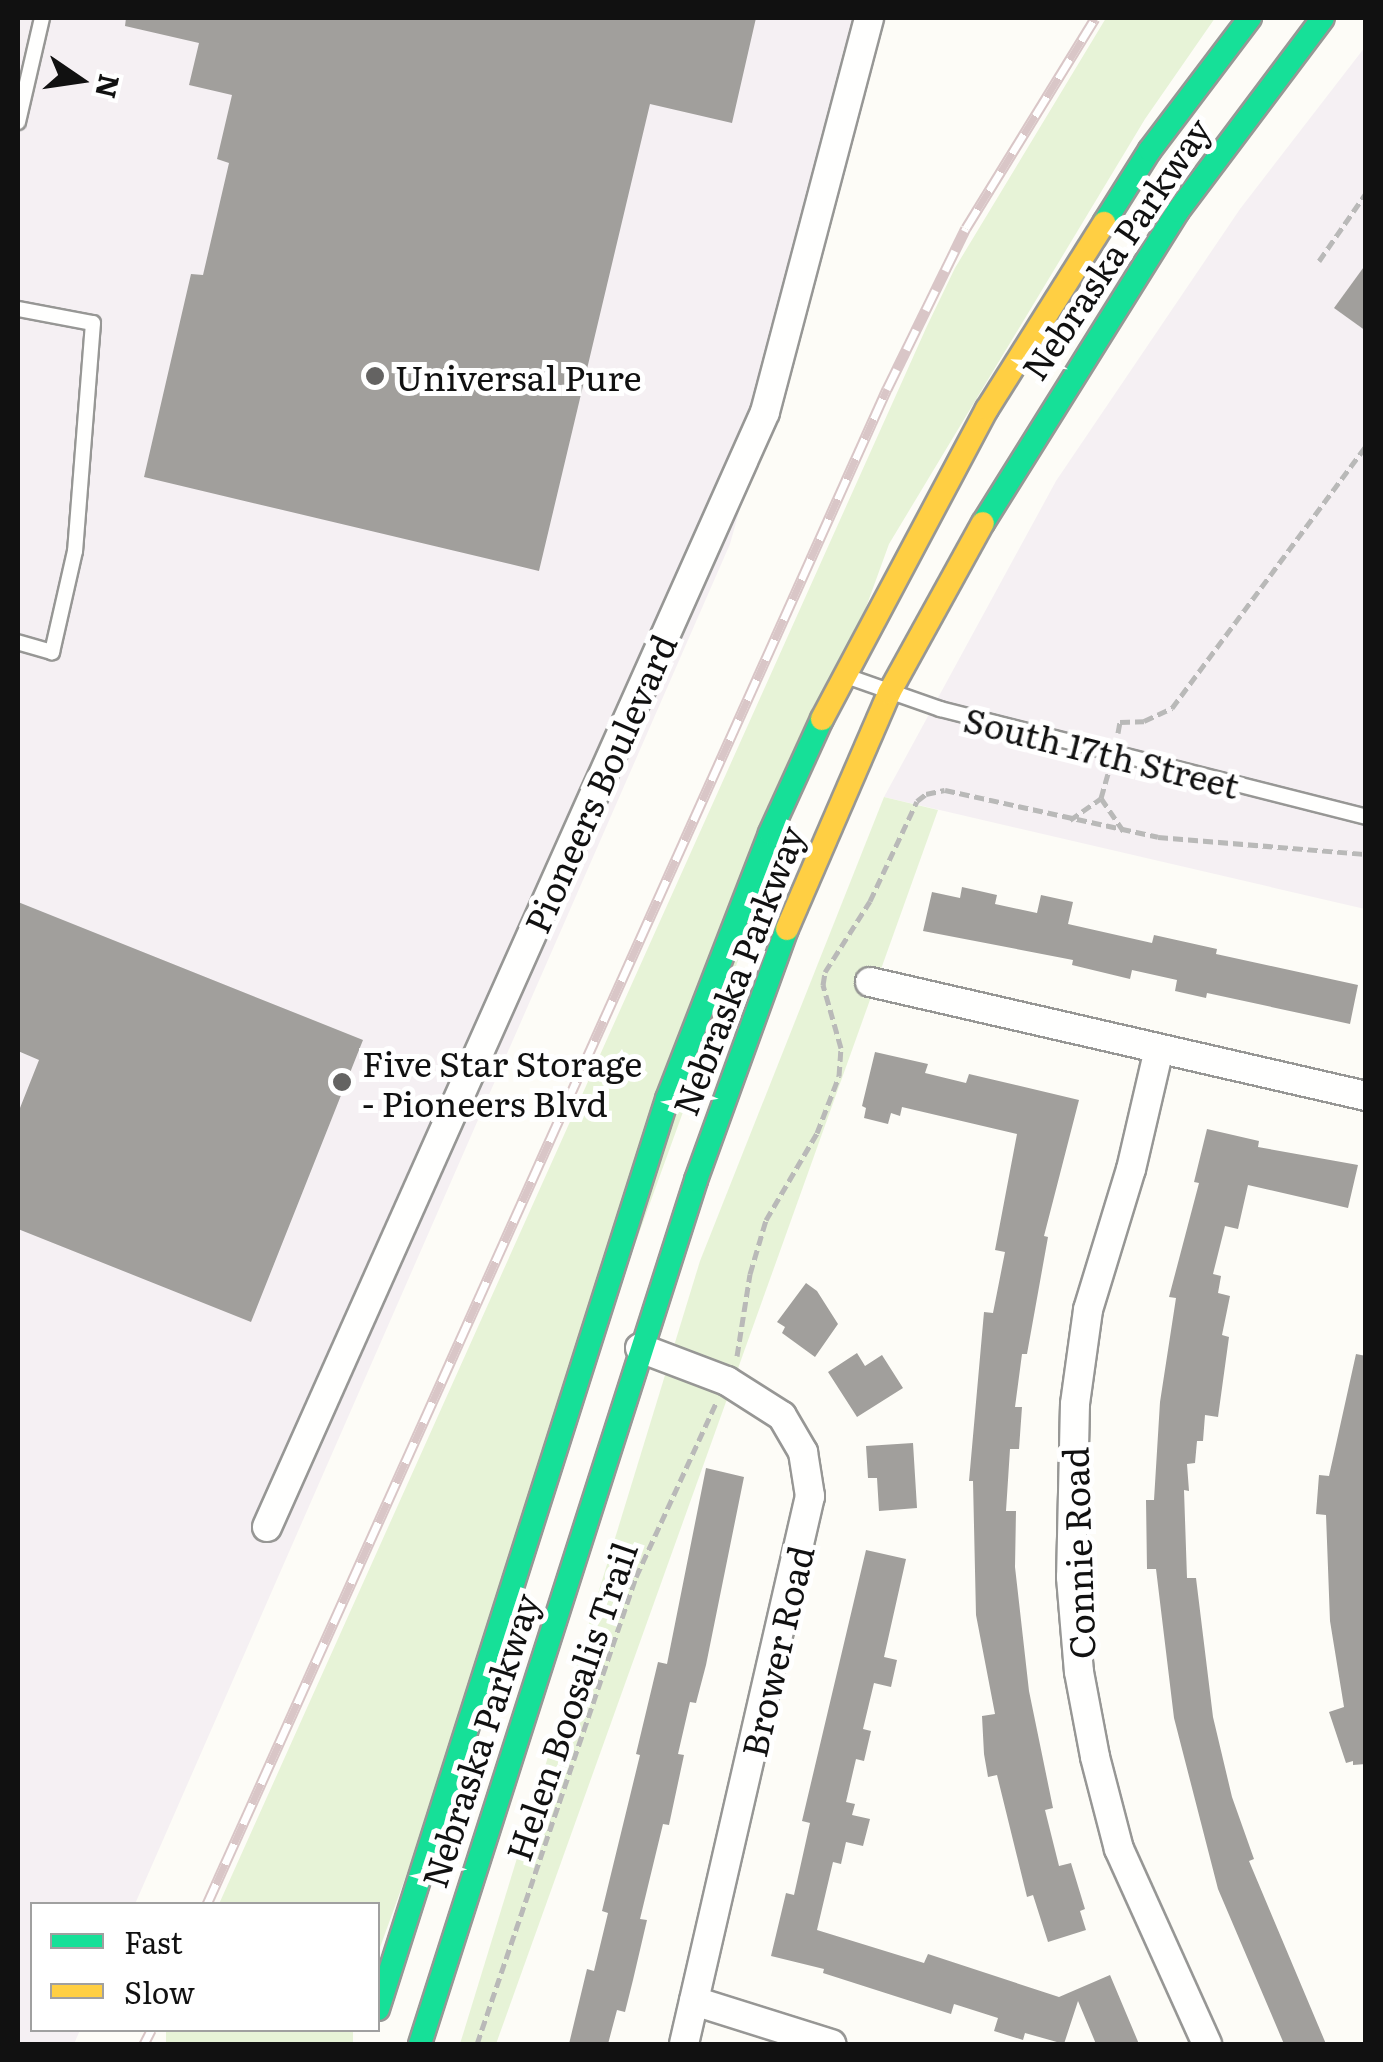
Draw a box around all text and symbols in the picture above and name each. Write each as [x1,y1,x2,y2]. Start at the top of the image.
north arrow [30,30,130,130]
text: N [86,71,132,103]
street label: Nebraska Parkway [1012,109,1218,387]
place label: Universal Pure [395,355,642,397]
marker: Universal Pure [364,365,386,387]
street label: Pioneers Boulevard [514,627,684,939]
street label: South 17th Street [960,696,1244,806]
street label: Nebraska Parkway [662,819,812,1121]
place label: Five Star Storage - Pioneers Blvd [362,1041,643,1123]
marker: Five Star Storage - Pioneers Blvd [331,1071,353,1093]
street label: Connie Road [1052,1446,1102,1660]
street label: Helen Boosalis Trail [496,1536,644,1866]
street label: Brower Road [731,1541,821,1761]
street label: Nebraska Parkway [412,1588,546,1892]
legend [30,1902,380,2032]
text: Fast [124,1919,183,1963]
text: Slow [124,1969,195,2013]

